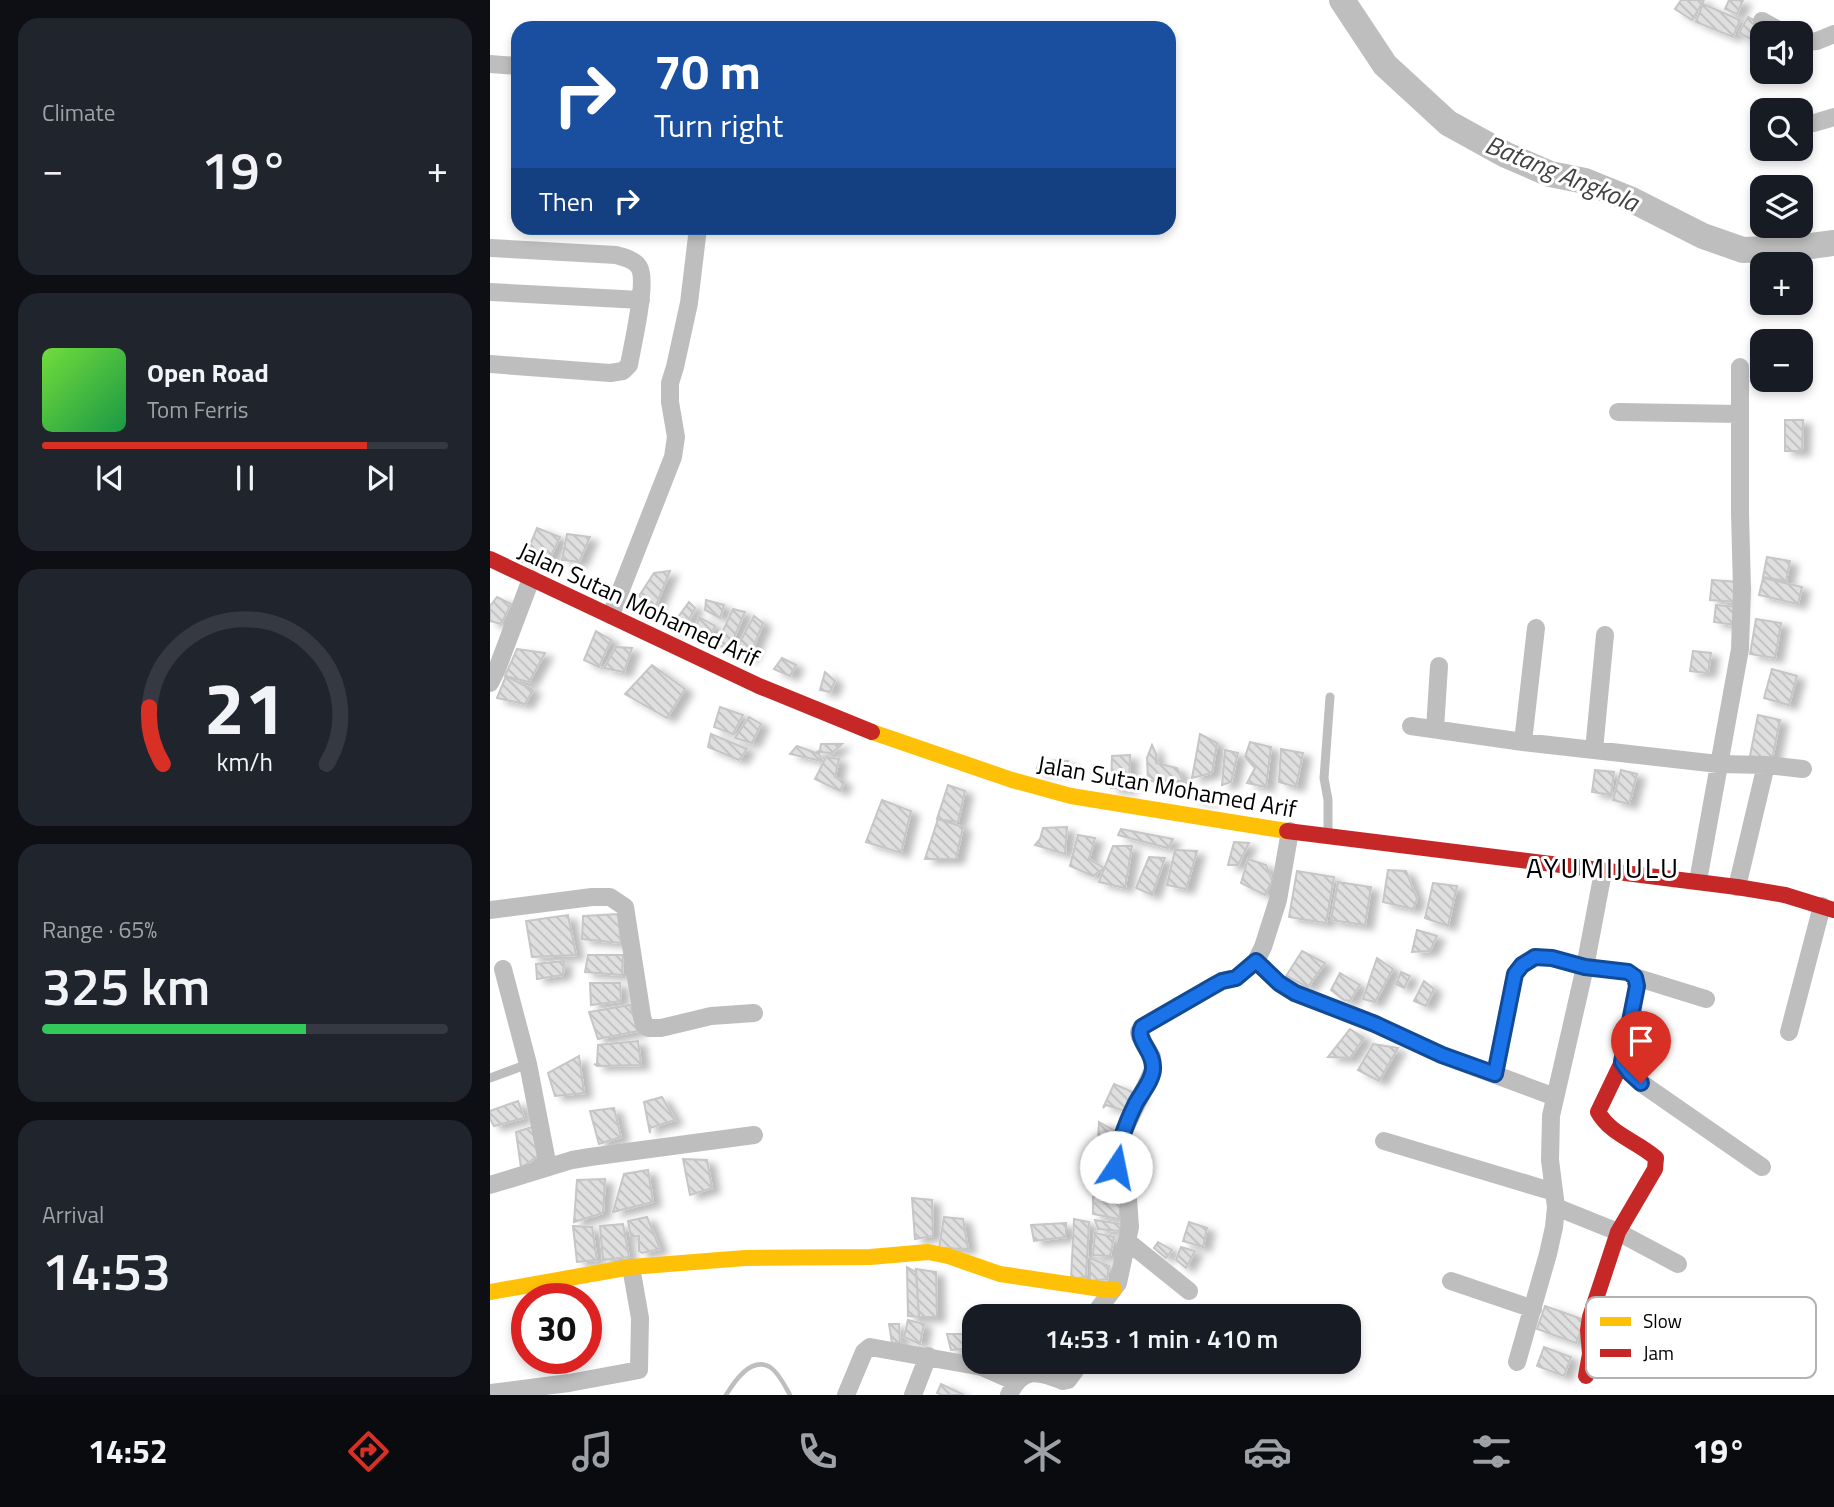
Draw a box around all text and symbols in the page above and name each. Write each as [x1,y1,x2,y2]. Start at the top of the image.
map controls [1750,21,1813,392]
button: sound [1750,21,1813,84]
text: 70 m [654,33,761,108]
icon: right [539,49,630,140]
text: Climate [42,95,115,130]
button: search [1750,98,1813,161]
text: Turn right [654,101,783,149]
water label: Batang Angkola [1479,125,1646,222]
text: 19° [201,130,289,209]
text: − [42,140,63,198]
text: + [427,140,448,198]
button: layers [1750,175,1813,238]
text: Then [539,182,594,221]
icon: right [608,182,646,220]
button: + [1750,252,1813,315]
button: − [1750,329,1813,392]
text: Open Road [147,353,269,392]
text: Tom Ferris [147,392,248,427]
icon: previous [91,459,129,497]
icon: pause [226,459,264,497]
icon: next [361,459,399,497]
street label: Jalan Sutan Mohamed Arif [512,532,766,676]
text: 21 [204,652,286,762]
text: km/h [217,742,273,780]
street label: Jalan Sutan Mohamed Arif [1035,745,1300,827]
district label: AYUMIJULU [1526,846,1680,889]
text: Range · 65% [42,912,157,947]
text: 325 km [42,946,210,1025]
pin [1611,1011,1671,1083]
icon: arrive [1622,1022,1660,1060]
position arrow [1079,1130,1153,1204]
text: Arrival [42,1197,104,1232]
text: 14:53 [42,1231,171,1310]
speed limit sign: 30 [511,1283,602,1374]
legend [1586,1297,1816,1378]
text: Slow [1643,1306,1682,1335]
text: 14:53 · 1 min · 410 m [1045,1319,1278,1358]
text: Jam [1643,1338,1674,1367]
text: 14:52 [88,1427,168,1475]
icon: directions [344,1427,393,1476]
icon: music [568,1427,617,1476]
icon: phone [793,1427,842,1476]
icon: climate [1018,1427,1067,1476]
icon: car [1243,1427,1292,1476]
icon: filters [1467,1427,1516,1476]
text: 19° [1692,1427,1746,1475]

